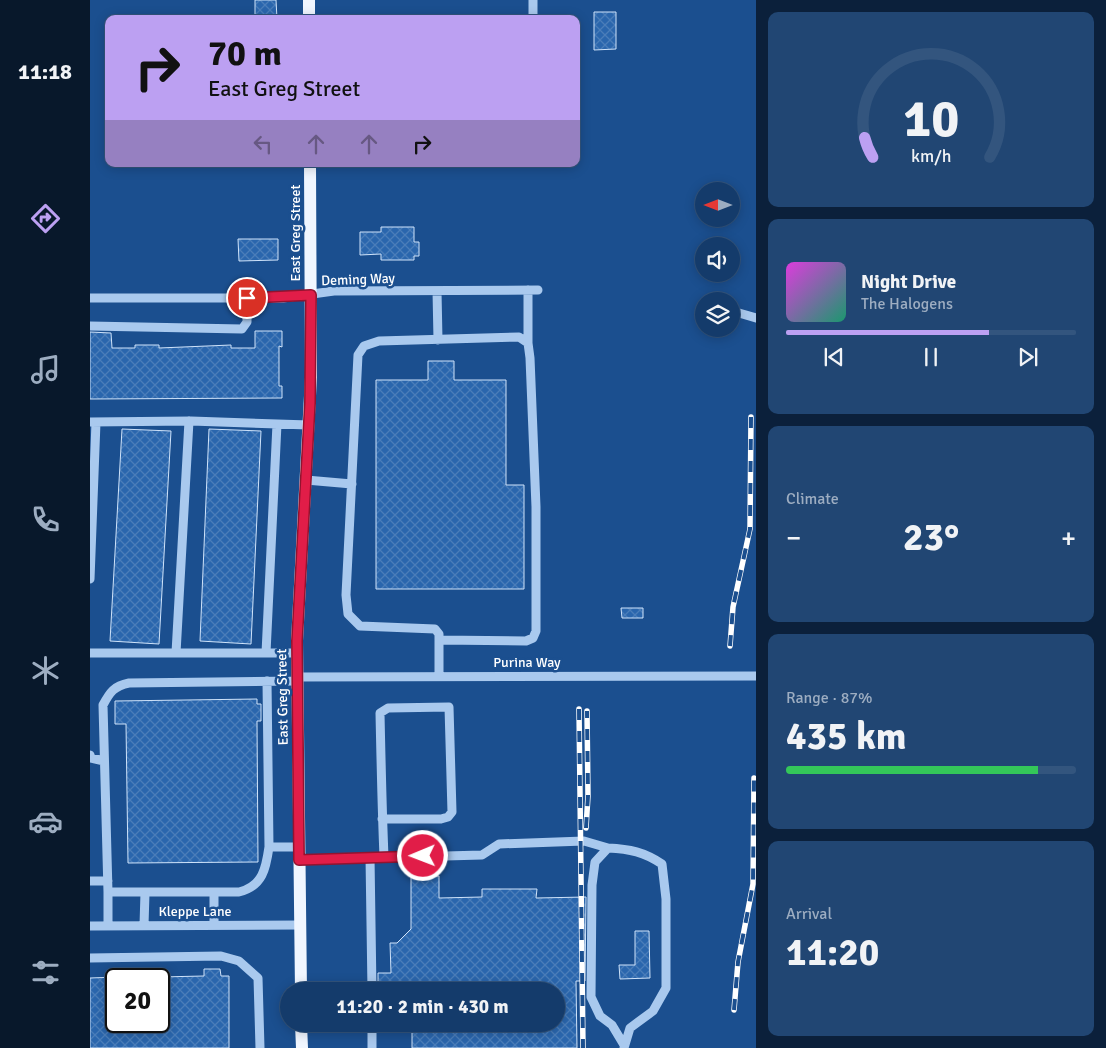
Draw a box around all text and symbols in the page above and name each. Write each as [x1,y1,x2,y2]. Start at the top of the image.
text: 70 m [208,32,282,75]
icon: right [125,35,190,100]
text: 11:18 [18,58,72,85]
text: East Greg Street [208,75,360,102]
text: 10 [903,87,959,151]
icon: left [249,130,277,158]
icon: ahead [302,130,330,158]
icon: ahead [355,130,383,158]
icon: right [408,130,436,158]
text: km/h [911,145,951,167]
north arrow [695,182,740,228]
map controls [695,182,740,337]
street label: East Greg Street [287,184,304,281]
icon: directions [28,201,63,236]
button: sound [695,237,740,282]
street label: Deming Way [321,270,396,289]
text: Night Drive [861,270,956,294]
pin [226,277,268,319]
icon: arrive [233,284,261,312]
button: layers [695,292,740,337]
text: The Halogens [861,294,953,314]
icon: previous [820,343,848,371]
icon: pause [917,343,945,371]
icon: next [1014,343,1042,371]
icon: music [28,352,63,387]
text: Climate [786,489,839,509]
icon: phone [28,502,63,537]
text: 23° [903,514,959,561]
text: − [786,521,801,555]
text: + [1061,521,1076,555]
street label: East Greg Street [273,648,292,746]
icon: climate [28,653,63,688]
street label: Purina Way [493,654,561,671]
text: Range · 87% [786,688,872,708]
text: 435 km [786,713,907,760]
icon: car [28,804,63,839]
position arrow [396,829,448,881]
street label: Kleppe Lane [158,903,232,920]
text: Arrival [786,904,832,924]
text: 11:20 [786,929,879,976]
icon: filters [28,955,63,990]
speed limit sign: 20 [105,968,170,1033]
text: 11:20 · 2 min · 430 m [336,995,509,1019]

